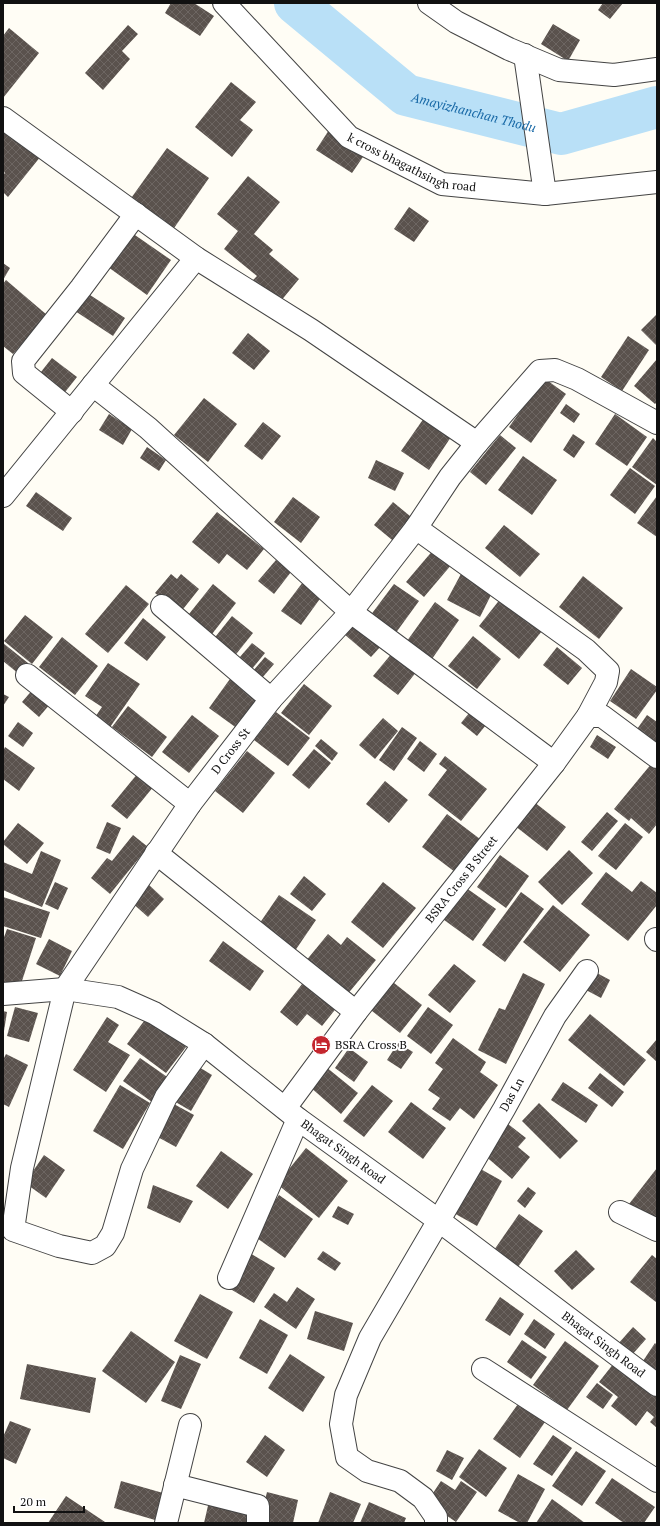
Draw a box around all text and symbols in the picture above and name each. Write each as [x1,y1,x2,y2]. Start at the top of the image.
water label: Amayizhanchan Thodu [408,87,538,136]
street label: k cross bhagathsingh road [345,130,477,194]
street label: D Cross St [208,724,253,777]
street label: BSRA Cross B Street [422,832,501,926]
hotel icon: BSRA Cross B [310,1034,332,1056]
place label: BSRA Cross B [335,1037,407,1052]
street label: Das Ln [496,1075,527,1114]
street label: Bhagat Singh Road [298,1116,389,1187]
street label: Bhagat Singh Road [559,1308,649,1381]
scale bar [14,1488,84,1514]
text: 20 m [20,1494,47,1509]

